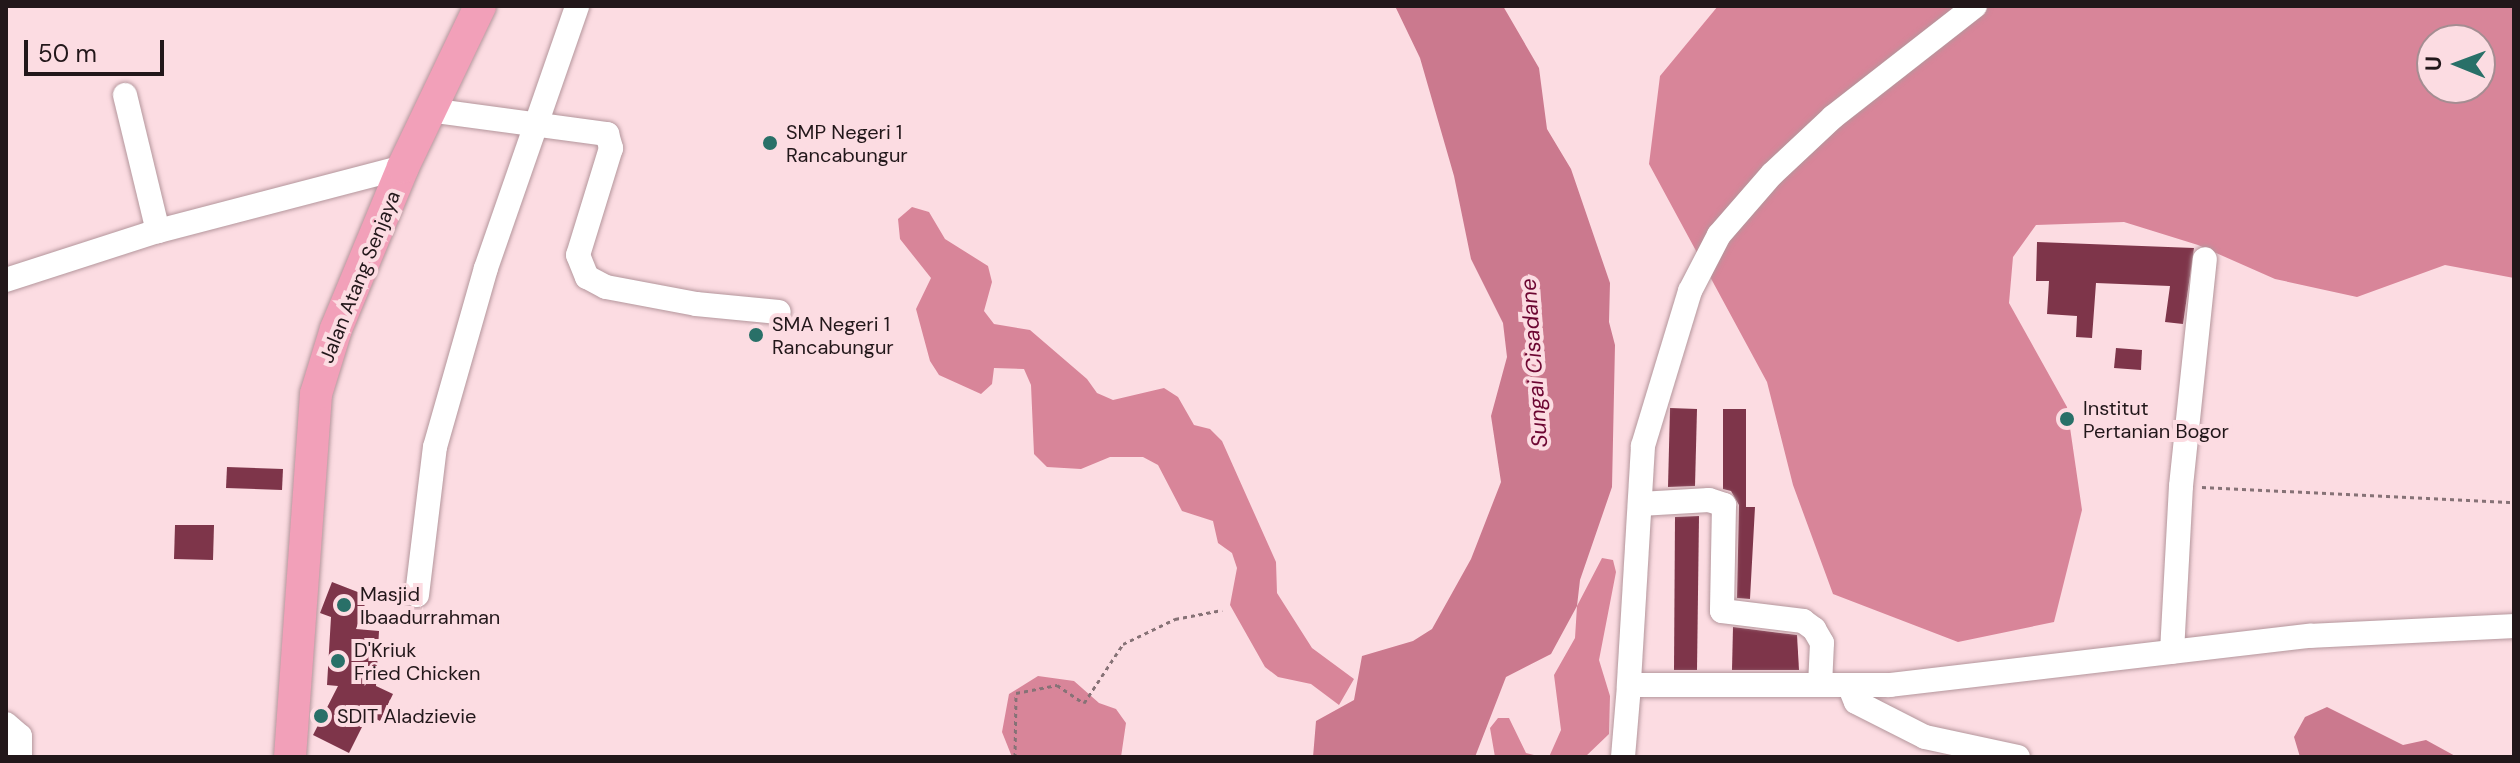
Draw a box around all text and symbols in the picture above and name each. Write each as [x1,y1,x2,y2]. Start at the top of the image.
scale bar [28,24,168,74]
north arrow [2416,24,2496,104]
text: 50 m [38,38,97,69]
text: U [2419,56,2448,71]
place label: SMP Negeri 1 Rancabungur [786,120,908,167]
marker: SMP Negeri 1 Rancabungur [761,134,779,152]
street label: Jalan Atang Senjaya [315,187,405,367]
water label: Sungai Cisadane [1515,278,1553,448]
place label: SMA Negeri 1 Rancabungur [772,312,894,359]
marker: SMA Negeri 1 Rancabungur [747,326,765,344]
place label: Institut Pertanian Bogor [2083,396,2229,443]
marker: Institut Pertanian Bogor [2058,410,2076,428]
place label: Masjid Ibaadurrahman [360,582,500,629]
marker: Masjid Ibaadurrahman [335,596,353,614]
place label: D'Kriuk Fried Chicken [354,638,480,685]
marker: D'Kriuk Fried Chicken [329,652,347,670]
place label: SDIT Aladzievie [337,704,476,728]
marker: SDIT Aladzievie [312,707,330,725]

